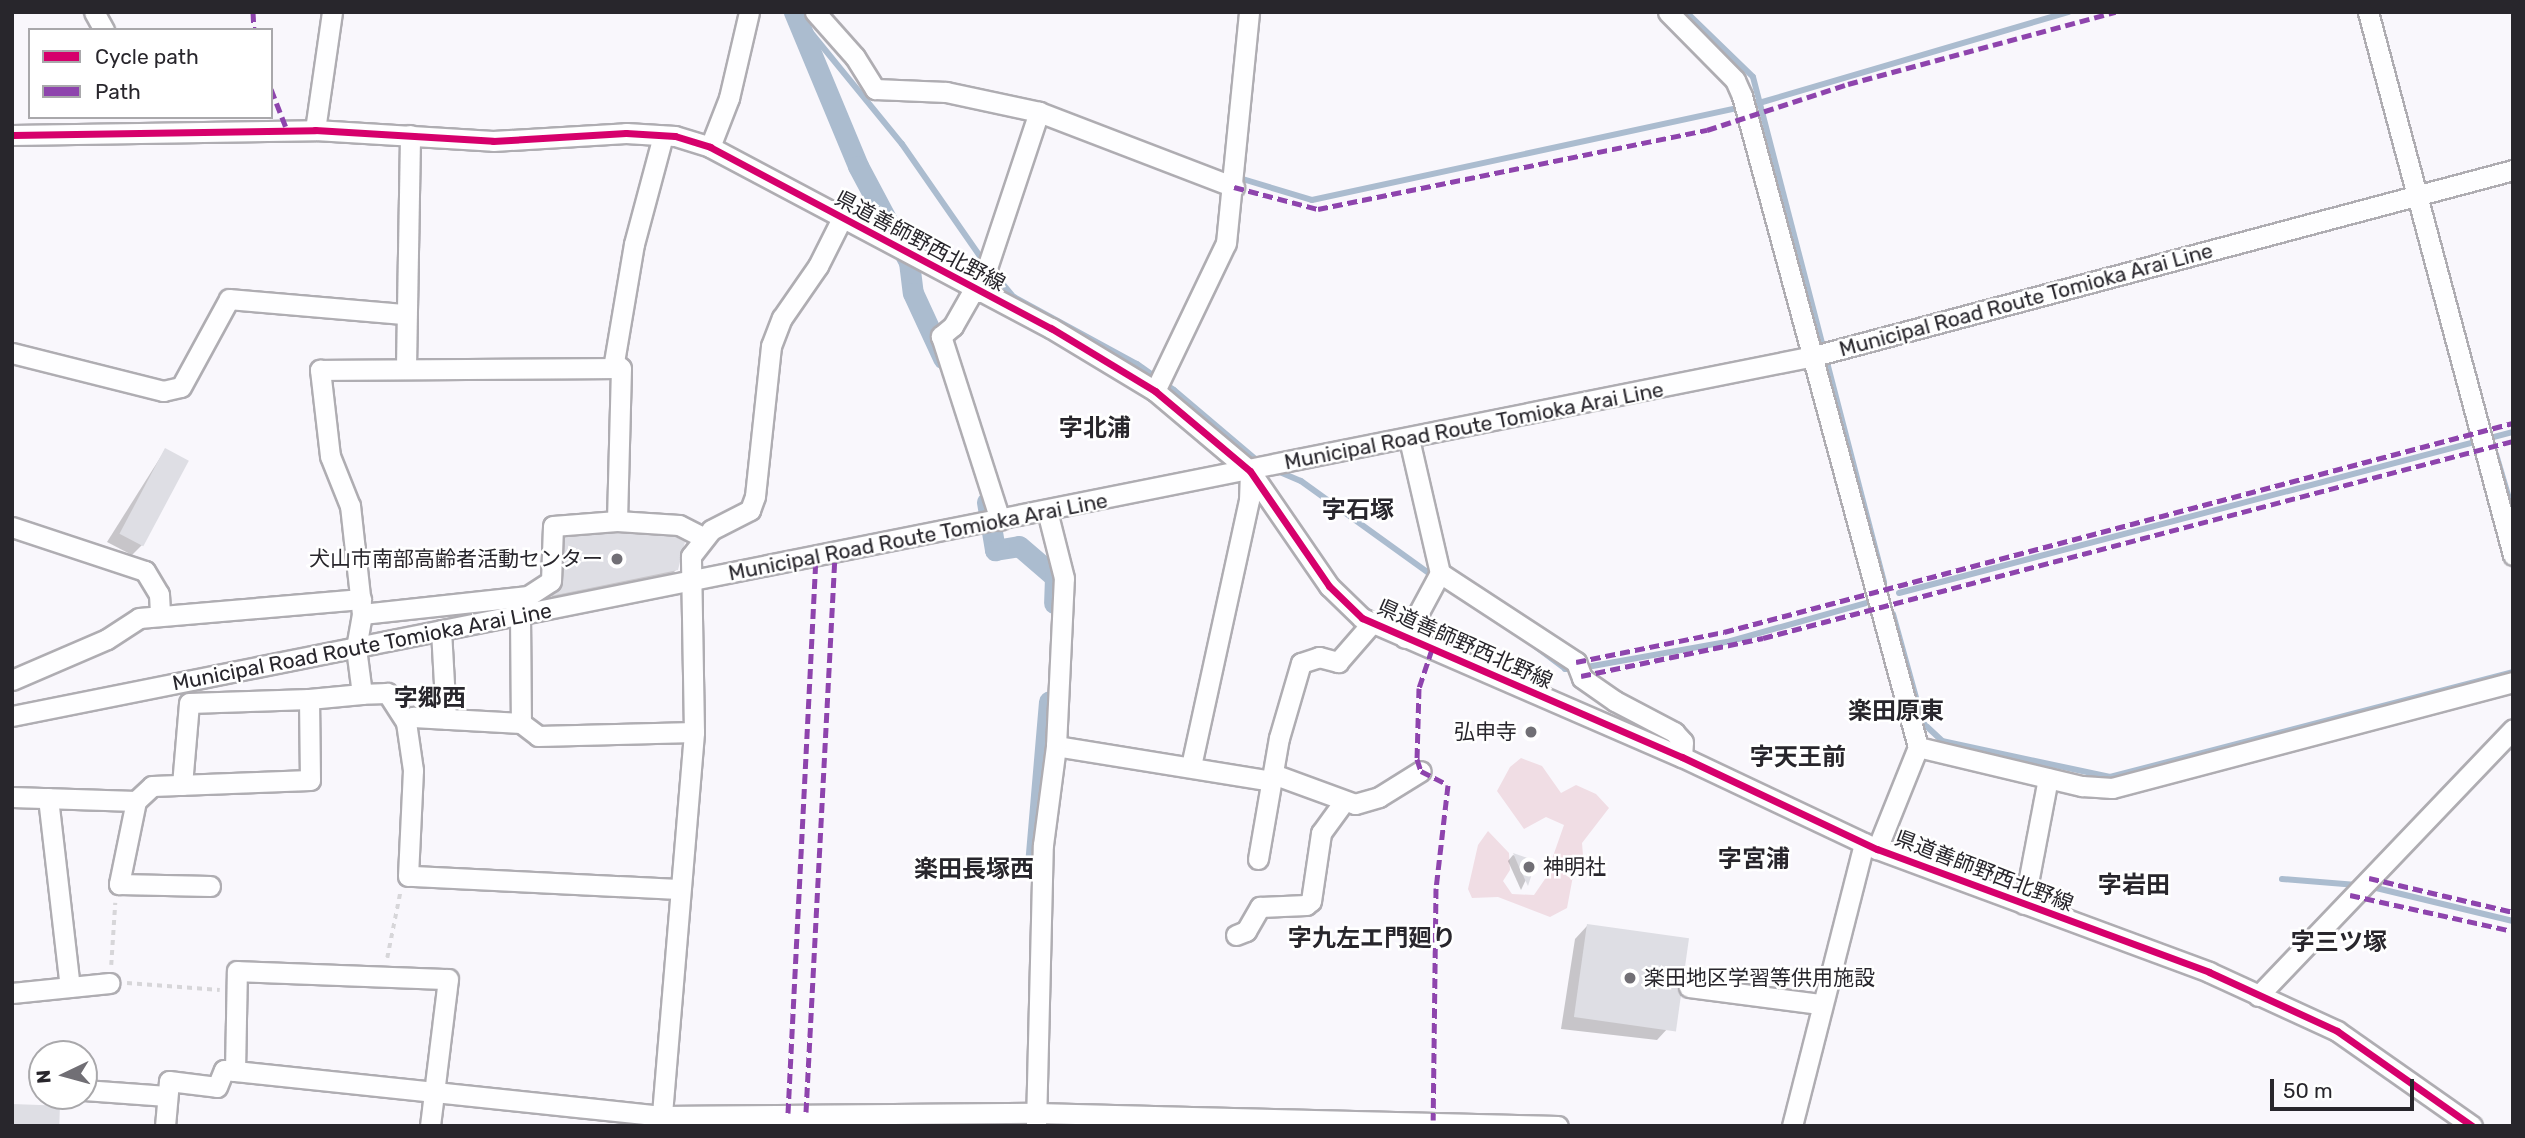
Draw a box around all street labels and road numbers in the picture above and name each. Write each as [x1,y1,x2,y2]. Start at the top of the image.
street label: 県道善師野西北野線 [831,186,1009,296]
street label: Municipal Road Route Tomioka Arai Line [1836,238,2216,362]
street label: Municipal Road Route Tomioka Arai Line [1282,377,1666,475]
street label: Municipal Road Route Tomioka Arai Line [726,488,1110,586]
street label: 県道善師野西北野線 [1374,594,1556,694]
street label: Municipal Road Route Tomioka Arai Line [170,598,554,696]
street label: 県道善師野西北野線 [1891,825,2077,917]

